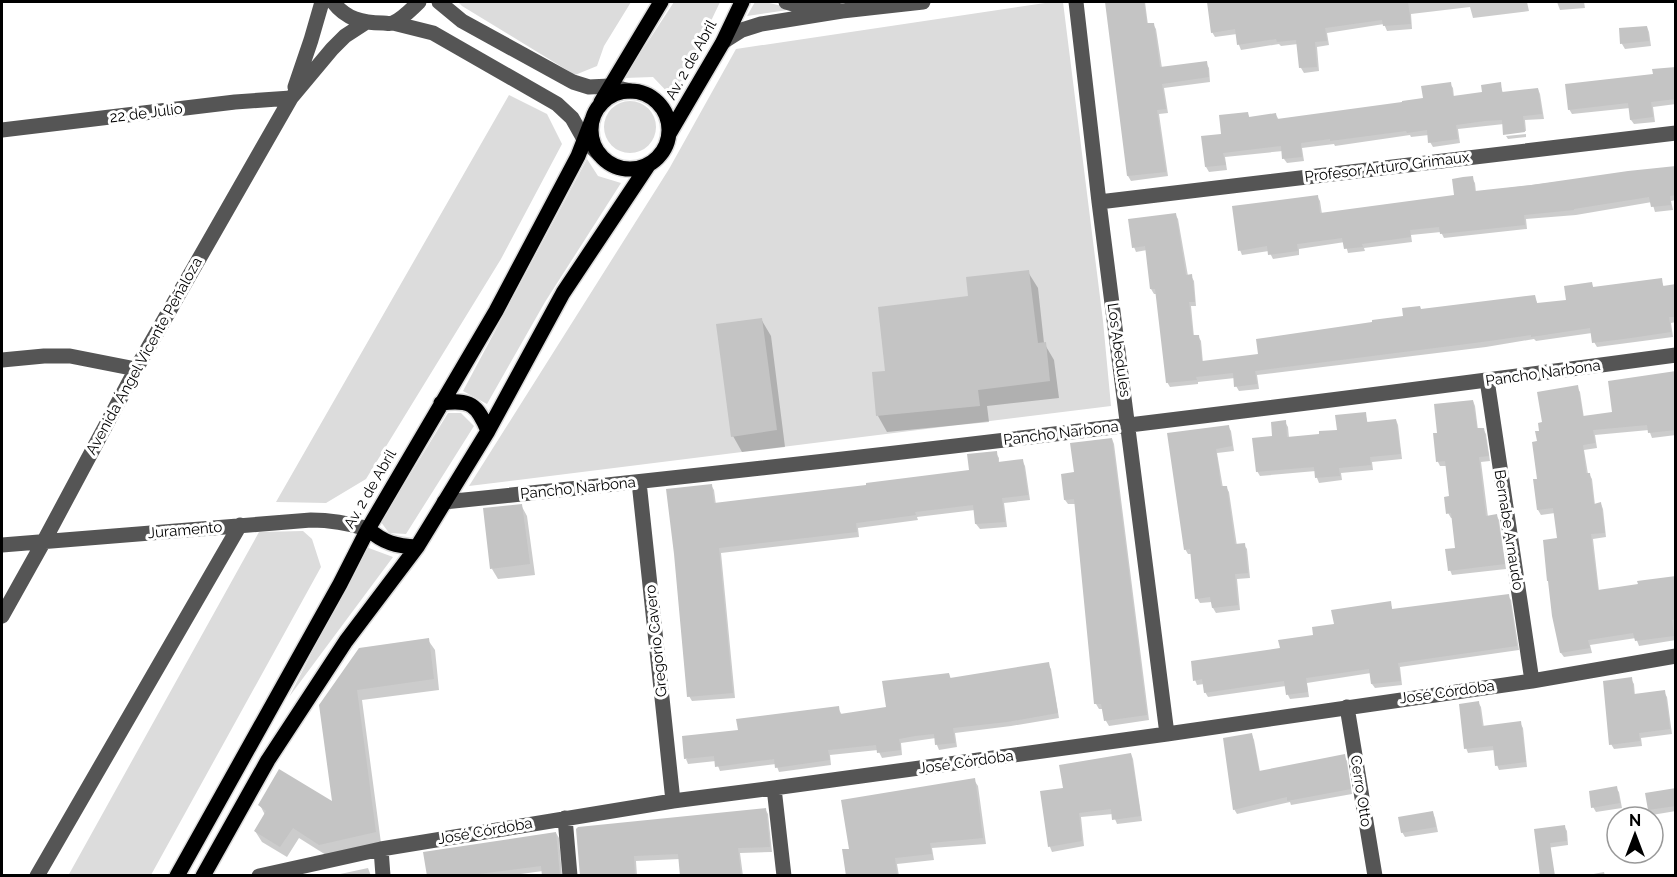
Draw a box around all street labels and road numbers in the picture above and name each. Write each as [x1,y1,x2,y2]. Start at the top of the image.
street label: Av. 2 de Abril [662,16,721,103]
street label: 22 de Julio [109,100,184,126]
street label: Profesor Arturo Grimaux [1304,148,1471,186]
street label: Avenida Ángel Vicente Peñaloza [82,254,206,458]
street label: Los Abedules [1103,302,1135,398]
street label: Pancho Narbona [1484,356,1602,390]
street label: Pancho Narbona [1002,417,1120,449]
street label: Av. 2 de Abril [340,445,400,532]
street label: Bernabe Arnaudo [1491,468,1527,592]
street label: Pancho Narbona [519,473,637,503]
street label: Juramento [147,518,223,542]
street label: Gregorio Cavero [641,584,671,698]
street label: José Córdoba [1398,676,1496,708]
street label: José Córdoba [917,746,1015,778]
street label: Cerro Otto [1346,754,1376,828]
street label: José Córdoba [436,814,534,848]

